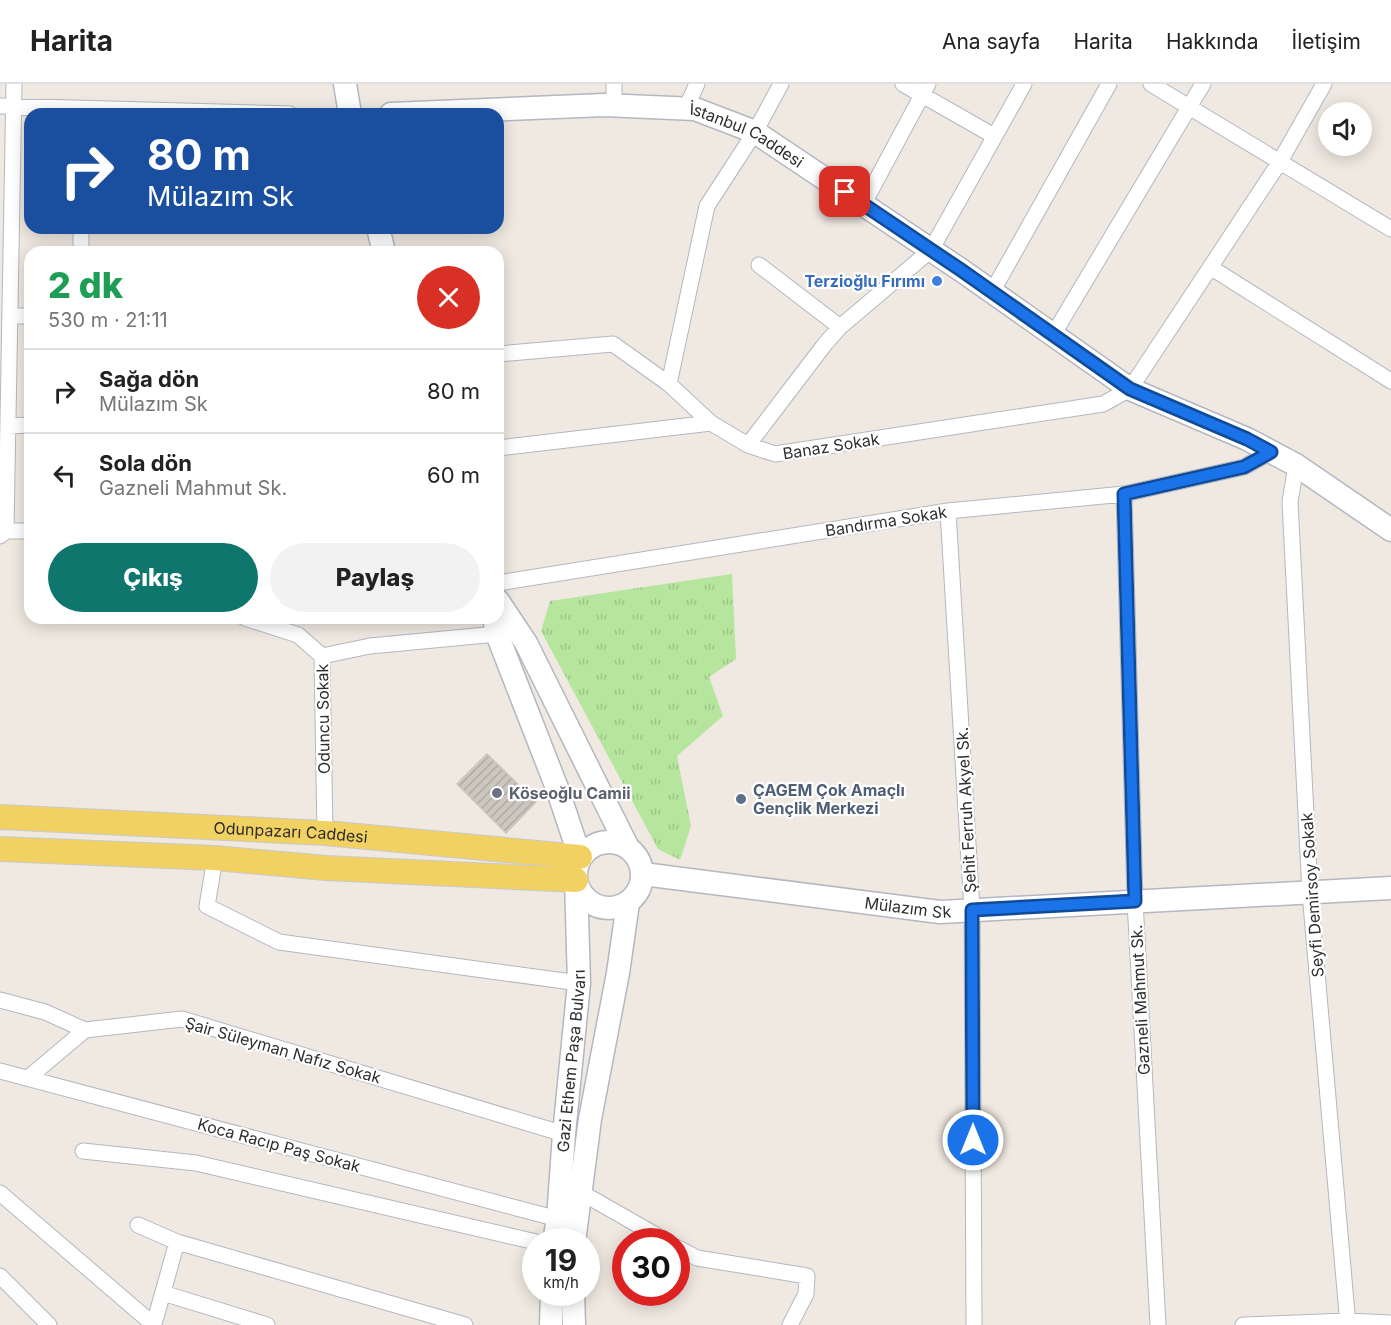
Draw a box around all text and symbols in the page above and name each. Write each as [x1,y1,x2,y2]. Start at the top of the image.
text: Harita [30,24,113,58]
text: Ana sayfa [942,29,1040,54]
text: Harita [1073,29,1133,54]
text: Hakkında [1166,29,1259,54]
text: İletişim [1292,29,1361,54]
street label: İstanbul Caddesi [689,99,808,172]
map controls [1318,102,1372,156]
button: sound [1318,102,1372,156]
text: 80 m [147,129,251,180]
icon: right [48,132,126,210]
pin [819,166,870,217]
icon: arrive [828,175,861,208]
text: Mülazım Sk [147,180,294,213]
text: 2 dk [48,263,123,307]
button: close [417,266,480,329]
place label: Terzioğlu Fırımı [804,271,925,291]
marker: Terzioğlu Fırımı [930,274,944,288]
text: 530 m · 21:11 [48,308,168,332]
text: Sağa dön [99,366,199,392]
icon: right [48,375,81,408]
text: 80 m [427,378,480,404]
text: Mülazım Sk [99,392,208,416]
street label: Banaz Sokak [781,428,881,464]
text: Sola dön [99,450,192,476]
icon: left [48,459,81,492]
text: 60 m [427,462,480,488]
text: Gazneli Mahmut Sk. [99,476,287,500]
street label: Bandırma Sokak [824,501,948,540]
button: Çıkış [48,543,258,612]
button: Paylaş [270,543,480,612]
street label: Oduncu Sokak [312,663,334,774]
street label: Şehit Ferruh Akyel Sk. [952,726,980,894]
place label: ÇAGEM Çok Amaçlı Gençlik Merkezi [753,780,905,818]
place label: Köseoğlu Camii [509,783,631,803]
marker: Köseoğlu Camii [490,786,504,800]
marker: ÇAGEM Çok Amaçlı Gençlik Merkezi [734,792,748,806]
street label: Seyfi Demirsoy Sokak [1296,812,1328,978]
street label: Odunpazarı Caddesi [213,818,369,847]
street label: Mülazım Sk [863,892,952,922]
street label: Gazneli Mahmut Sk. [1126,924,1154,1076]
street label: Gazi Ethem Paşa Bulvarı [553,969,589,1153]
street label: Şair Süleyman Nafız Sokak [183,1012,383,1088]
position arrow [941,1108,1005,1172]
street label: Koca Racıp Paş Sokak [195,1114,363,1176]
speed limit sign: 30 [612,1228,690,1306]
text: 19 [545,1242,577,1278]
text: km/h [543,1273,579,1292]

